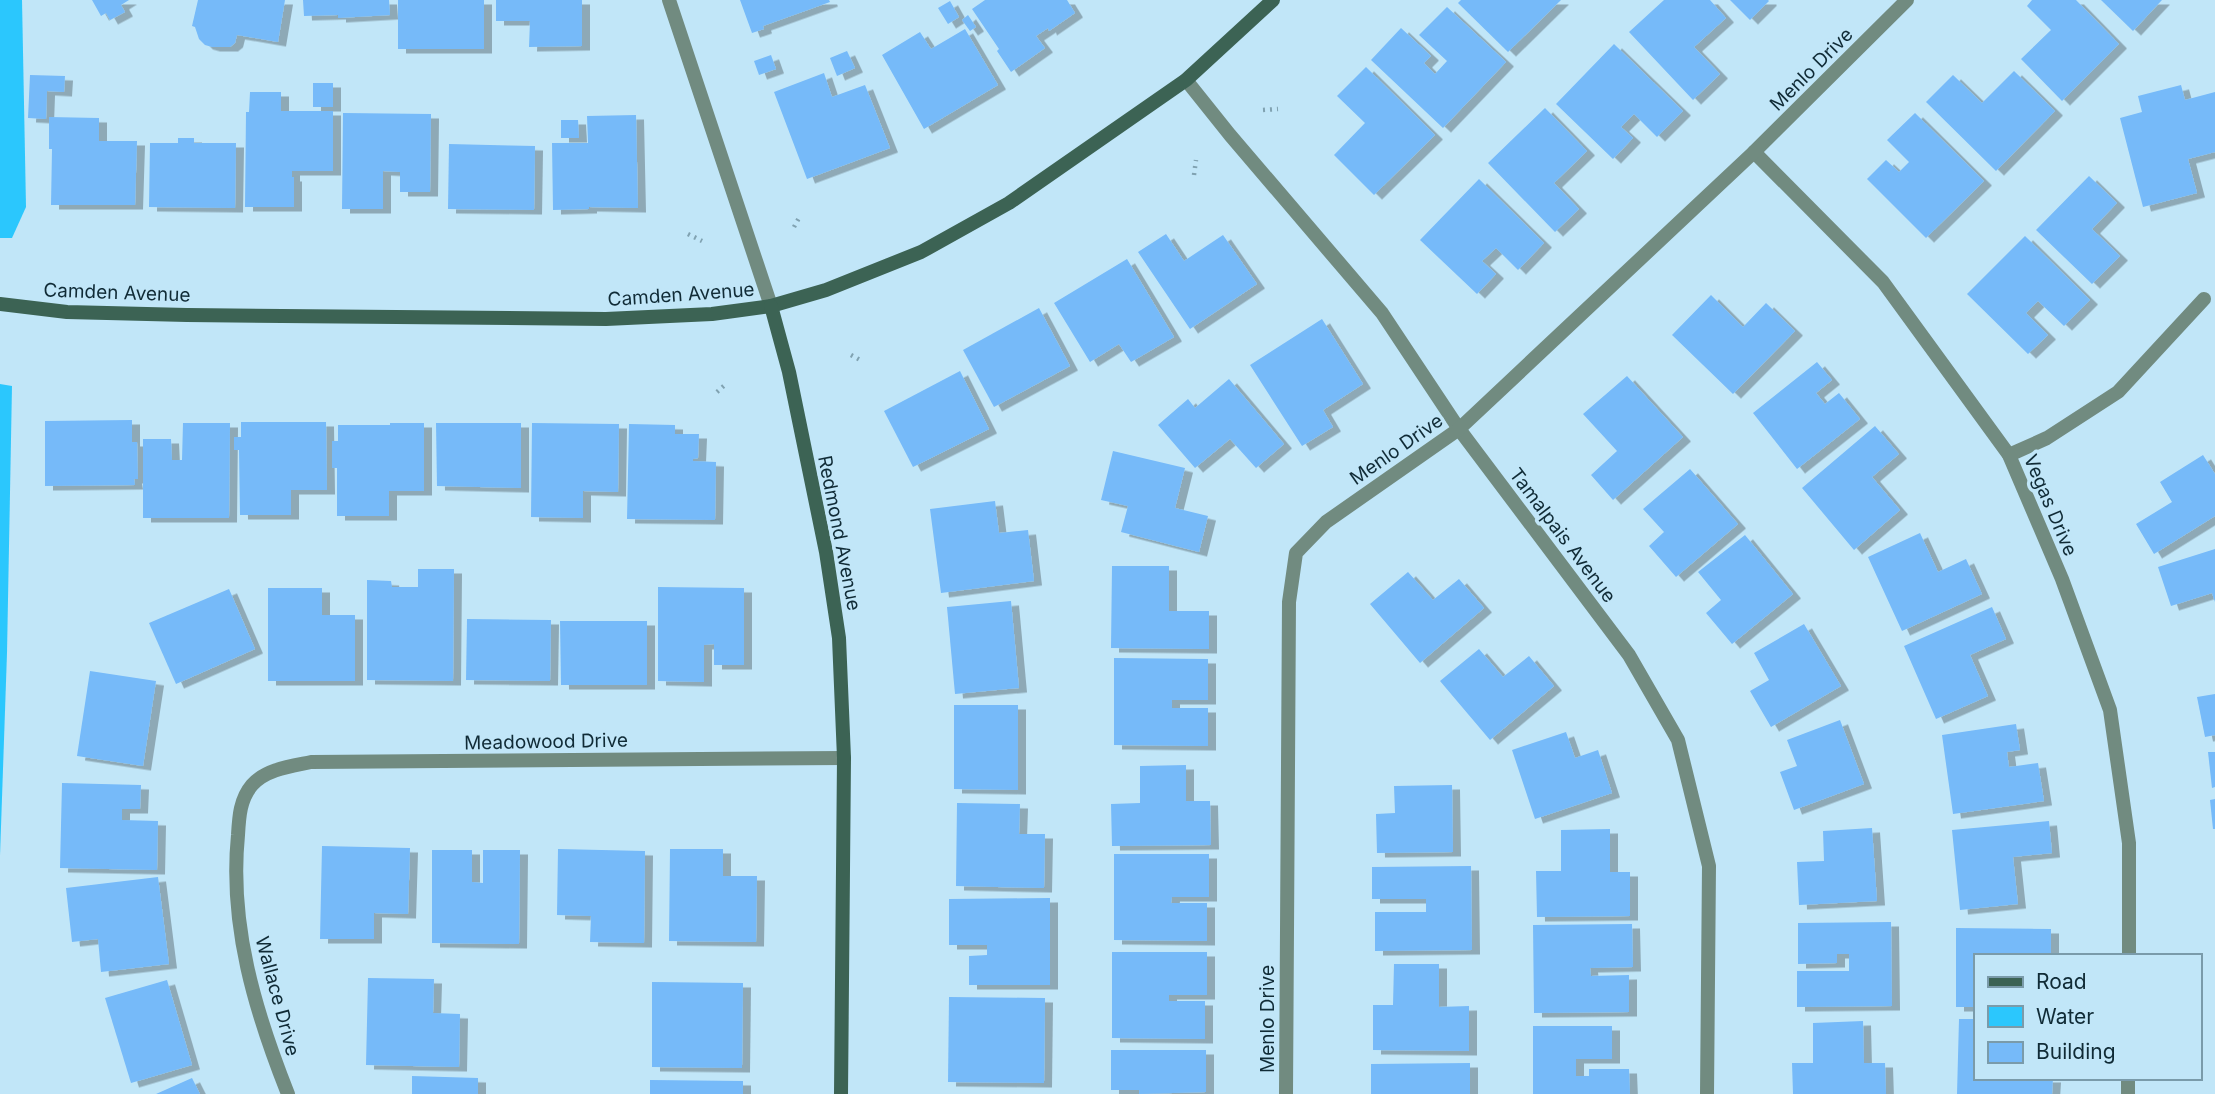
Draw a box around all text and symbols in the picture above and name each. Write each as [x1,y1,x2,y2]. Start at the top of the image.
street label: Menlo Drive [1765,23,1858,116]
street label: Camden Avenue [43,278,191,307]
street label: Camden Avenue [607,278,755,311]
street label: Menlo Drive [1345,409,1447,490]
street label: Vegas Drive [2019,451,2082,559]
street label: Redmond Avenue [813,454,866,613]
street label: Tamalpais Avenue [1504,463,1621,607]
street label: Meadowood Drive [464,729,628,754]
street label: Wallace Drive [251,934,305,1058]
legend [1974,954,2201,1080]
street label: Menlo Drive [1256,965,1279,1073]
text: Road [2036,969,2087,994]
text: Water [2036,1004,2094,1029]
text: Building [2036,1039,2116,1064]

